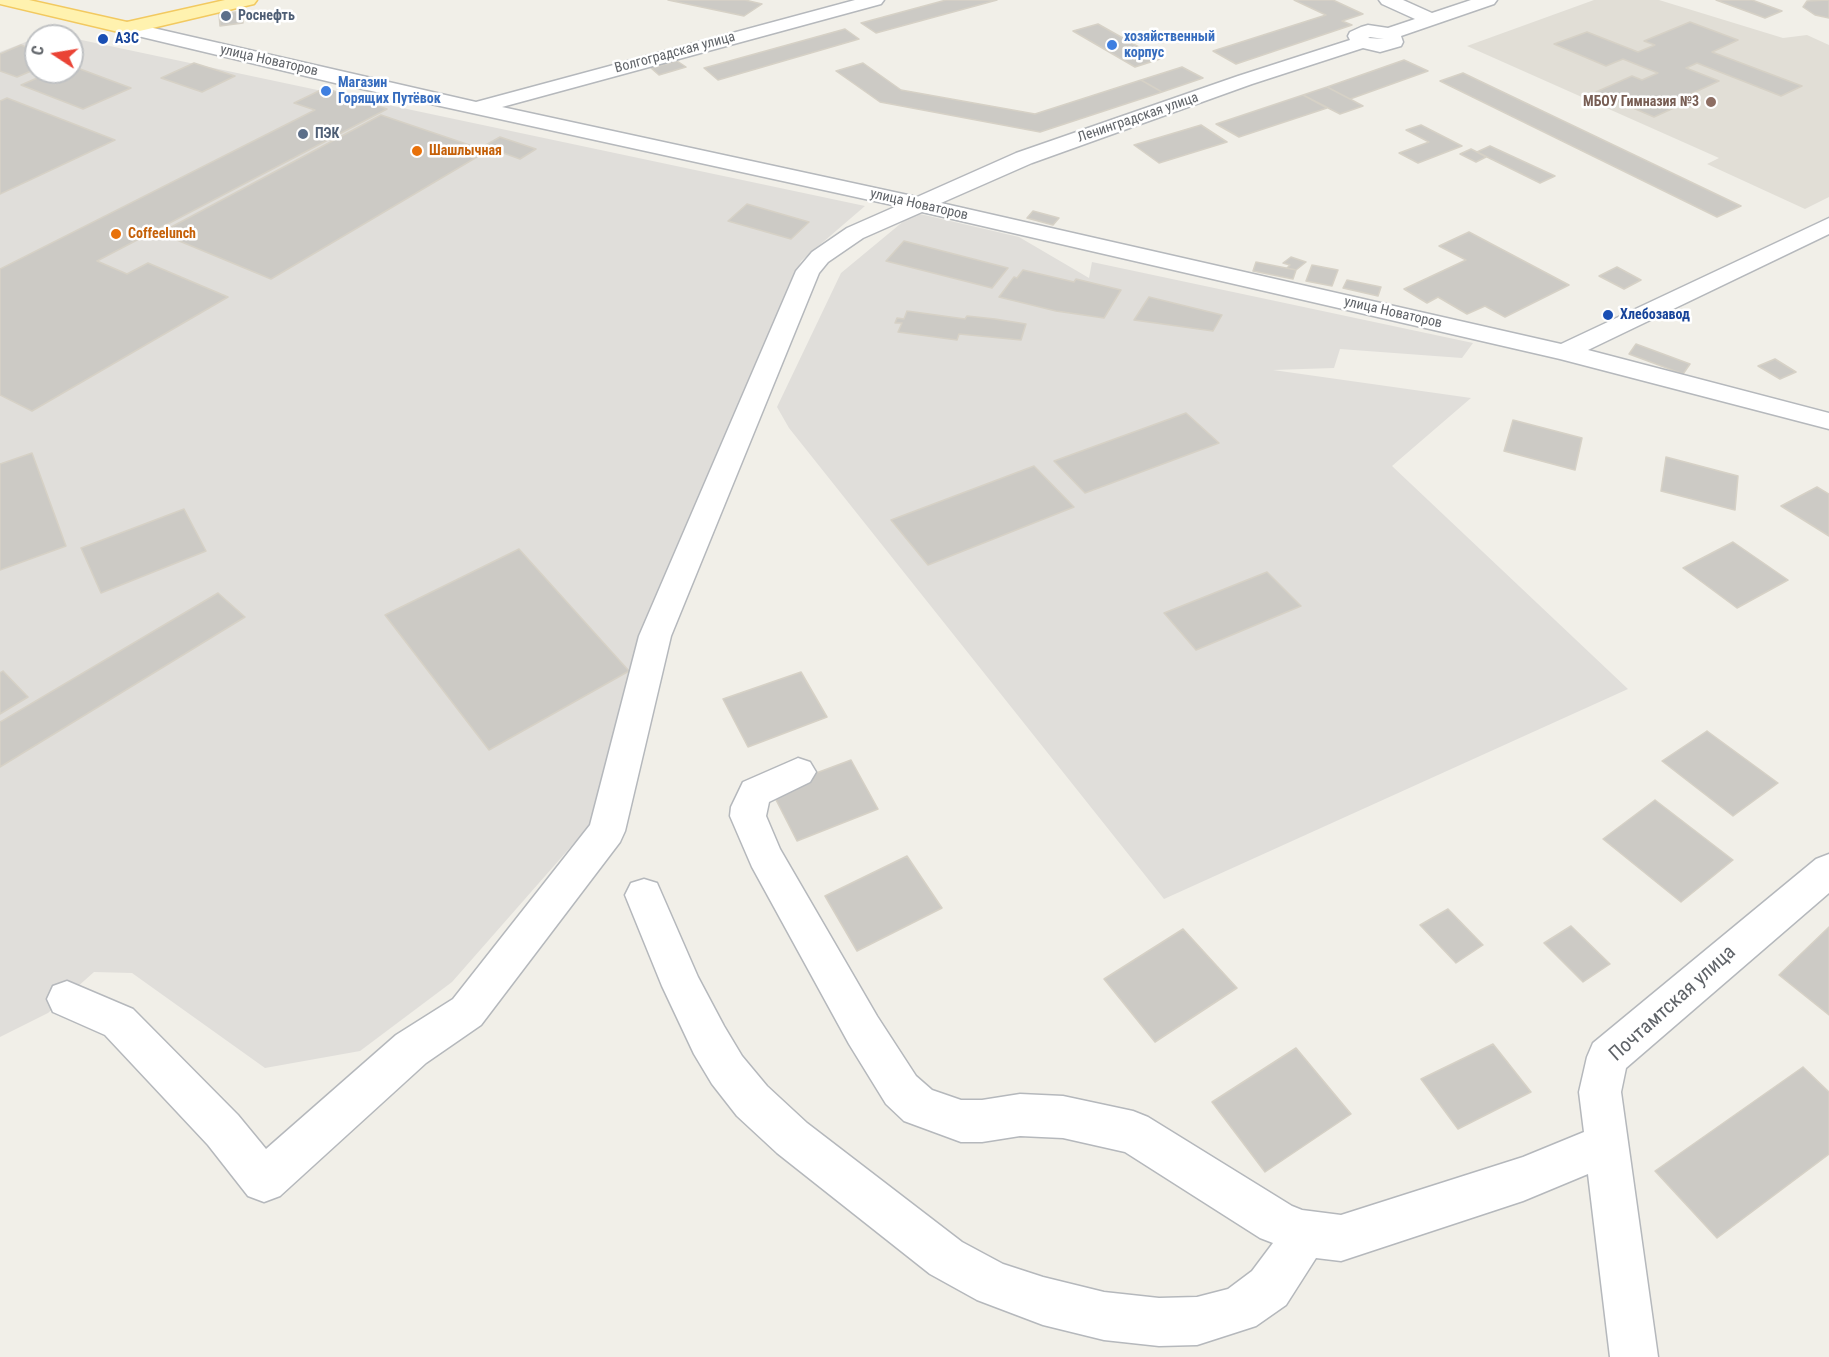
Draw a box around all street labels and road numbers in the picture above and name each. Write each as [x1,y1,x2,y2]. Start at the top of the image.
street label: Волгоградская улица [613,29,737,77]
street label: улица Новаторов [218,42,320,80]
street label: Ленинградская улица [1075,89,1201,147]
street label: улица Новаторов [868,186,970,224]
street label: улица Новаторов [1342,294,1444,332]
street label: Почтамтская улица [1605,941,1741,1067]

